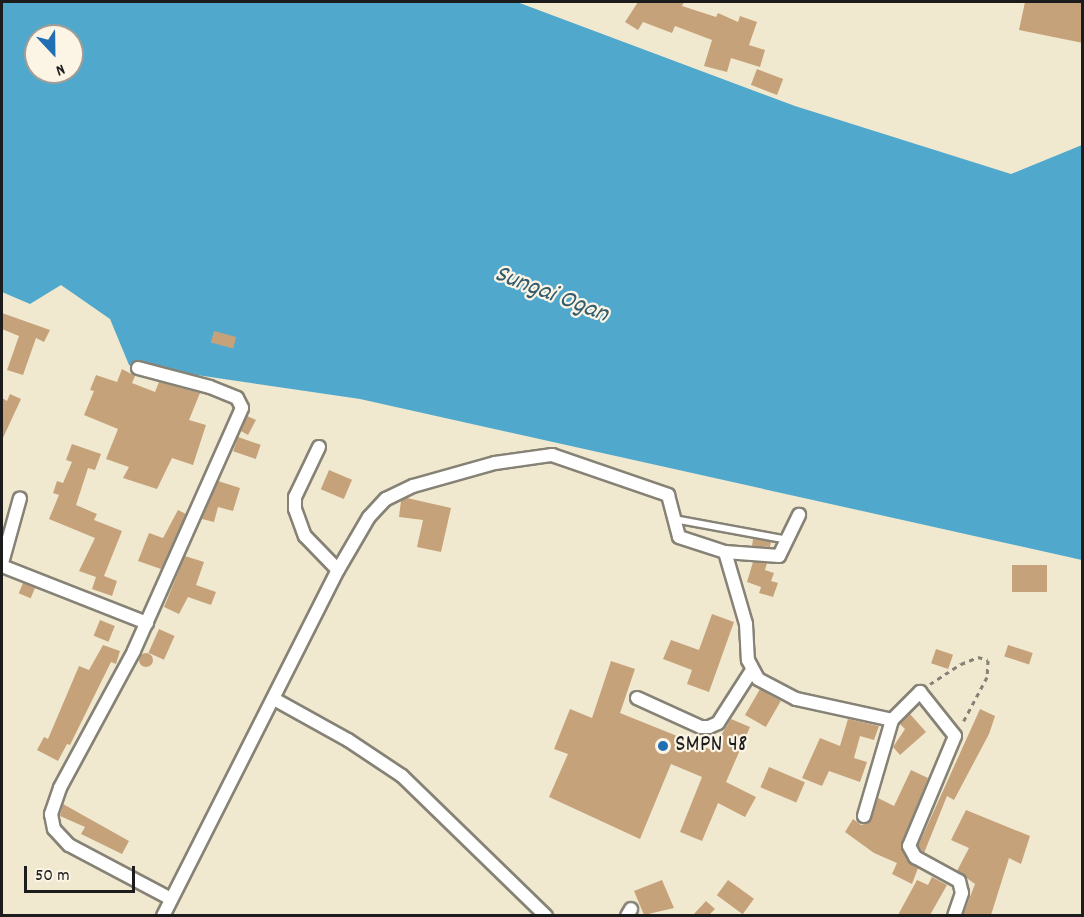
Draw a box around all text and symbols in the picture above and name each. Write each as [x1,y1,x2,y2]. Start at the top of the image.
north arrow [24,24,84,84]
text: N [52,57,68,81]
water label: Sungai Ogan [490,259,612,331]
place label: SMPN 48 [675,732,747,760]
marker: SMPN 48 [656,739,670,753]
scale bar [27,854,138,892]
text: 50 m [35,864,70,889]

